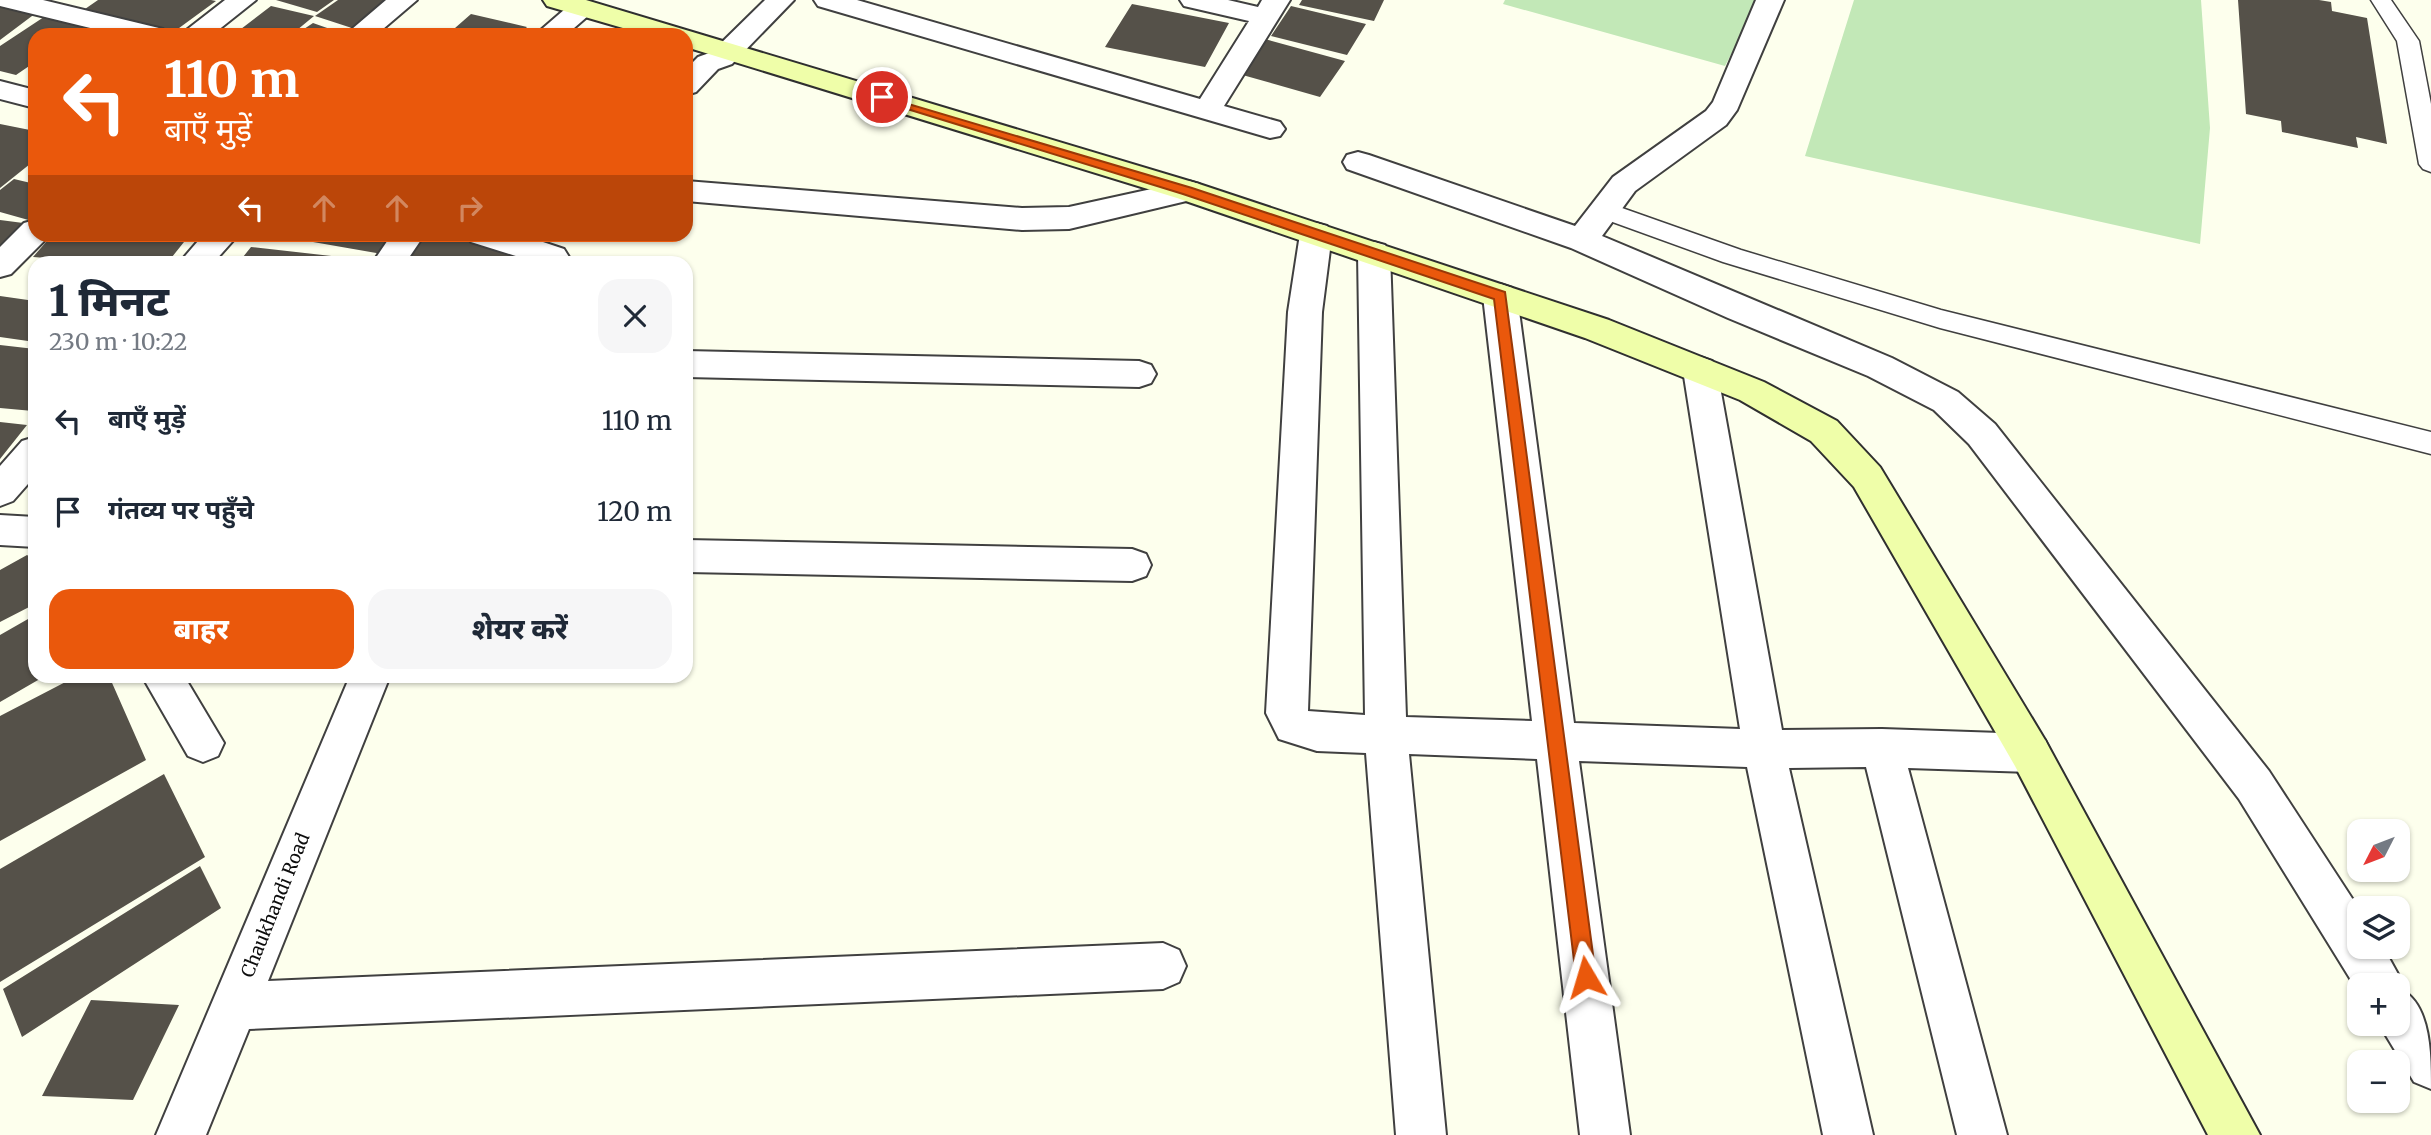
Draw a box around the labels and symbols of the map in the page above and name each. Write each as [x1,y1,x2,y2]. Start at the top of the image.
pin [852,67,912,127]
north arrow [2347,819,2410,882]
street label: Chaukhandi Road [236,829,315,981]
position arrow [1549,940,1623,1014]

